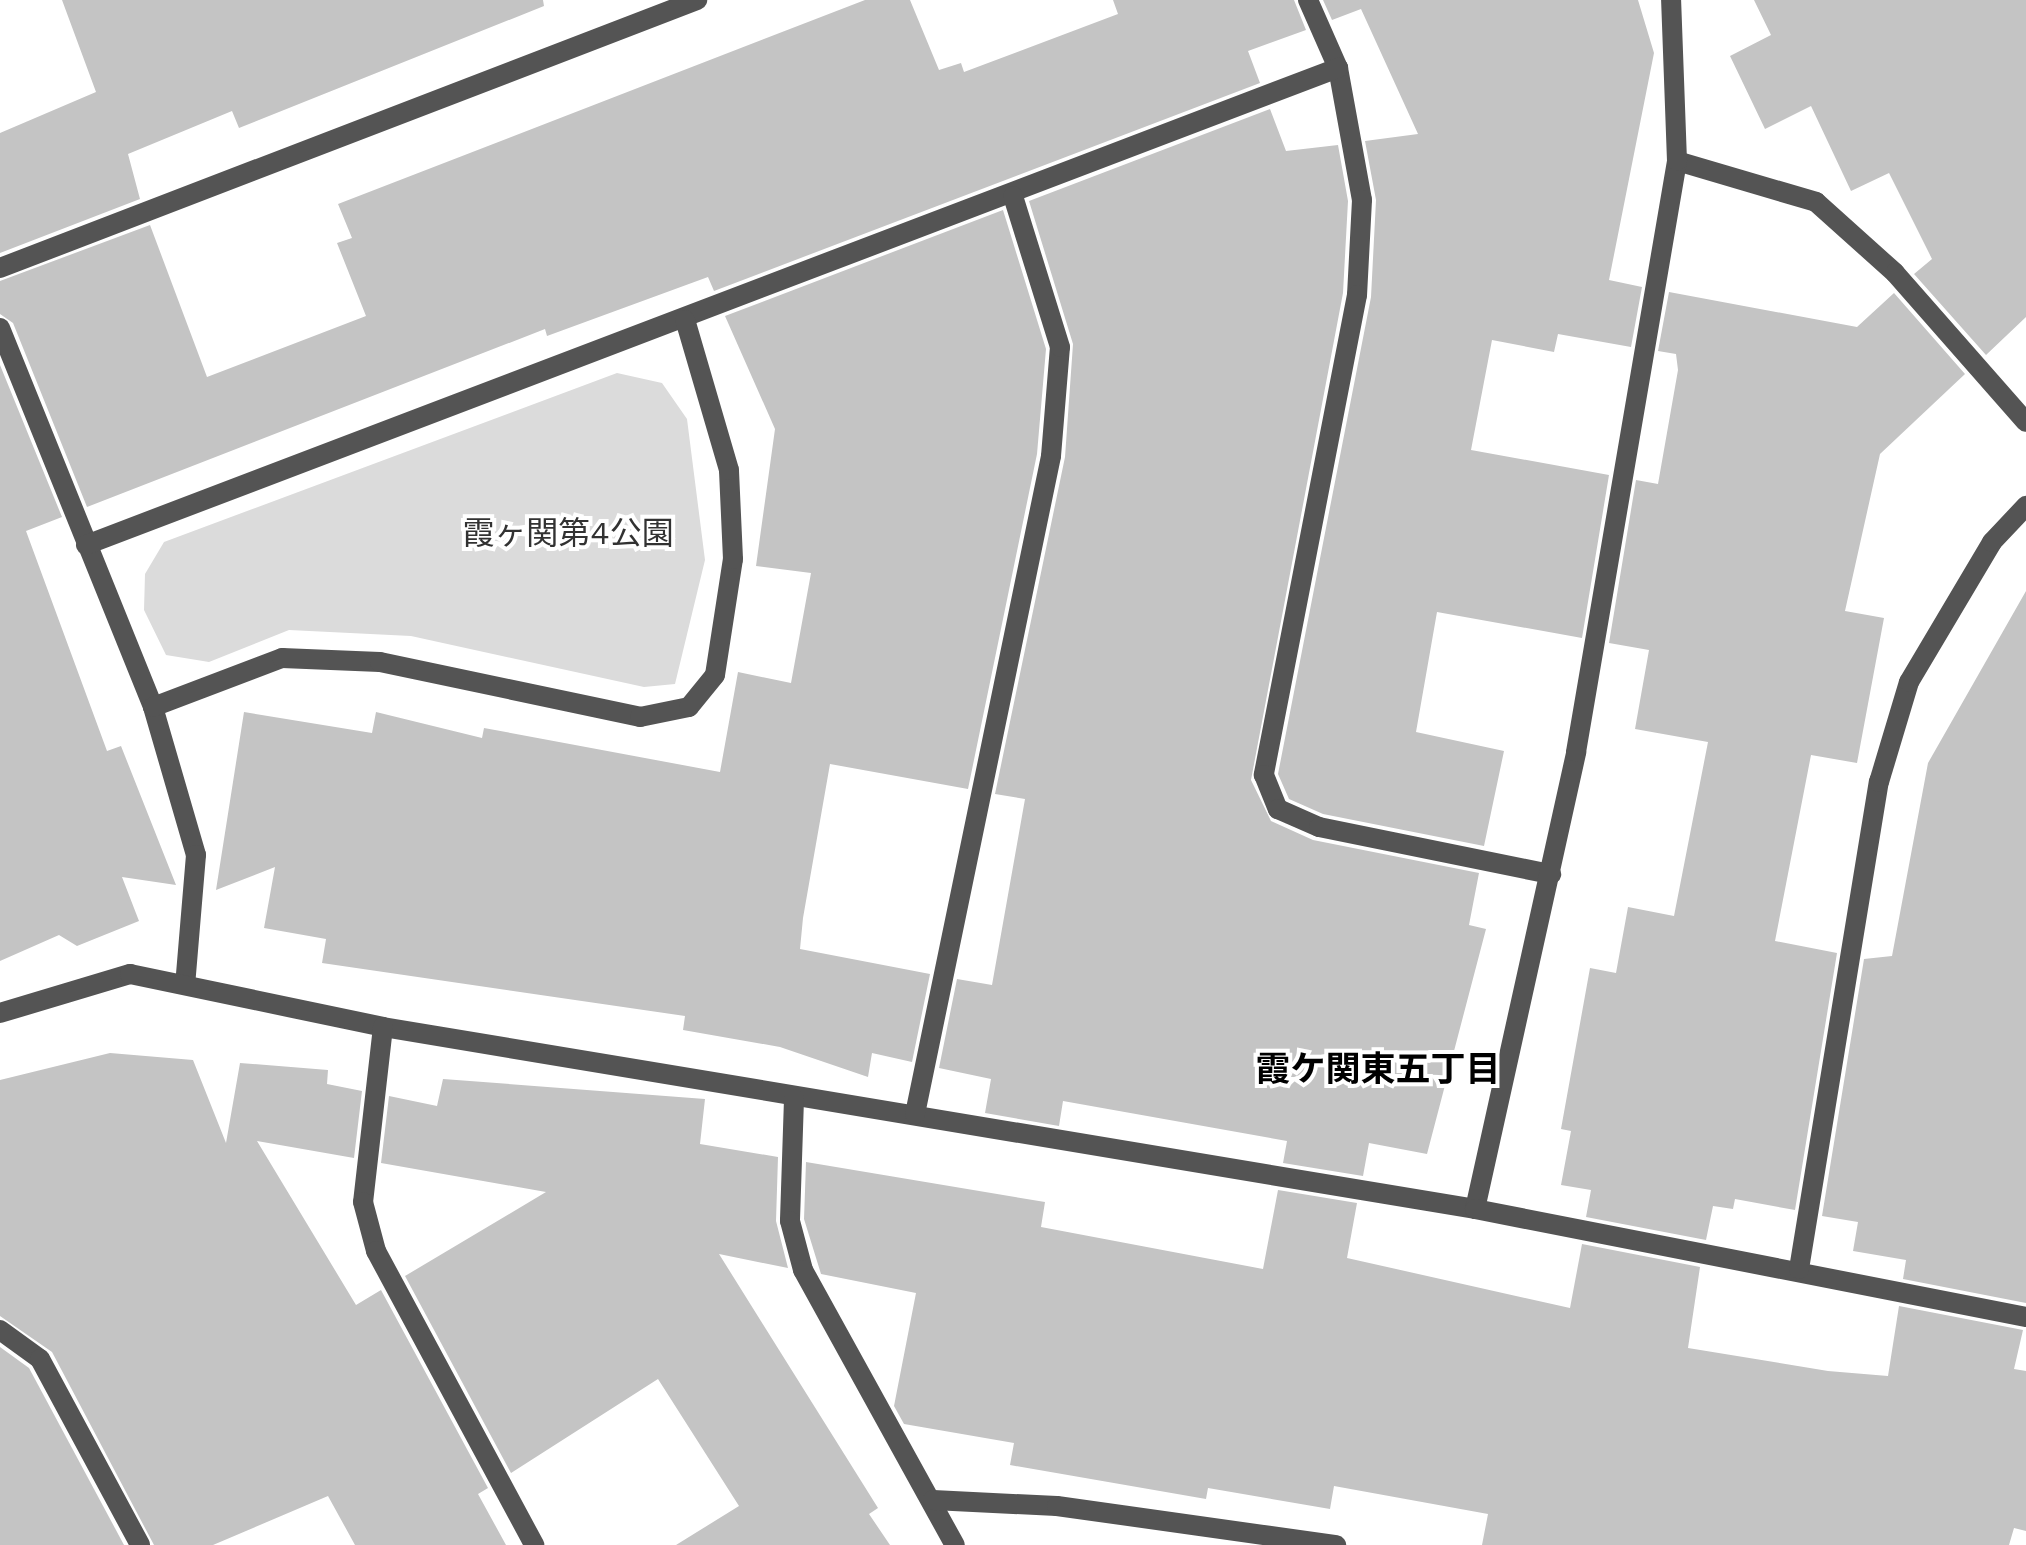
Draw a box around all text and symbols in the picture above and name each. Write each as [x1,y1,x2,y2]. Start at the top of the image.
park label: 霞ヶ関第4公園 [462,514,674,552]
district label: 霞ケ関東五丁目 [1256,1048,1500,1090]

